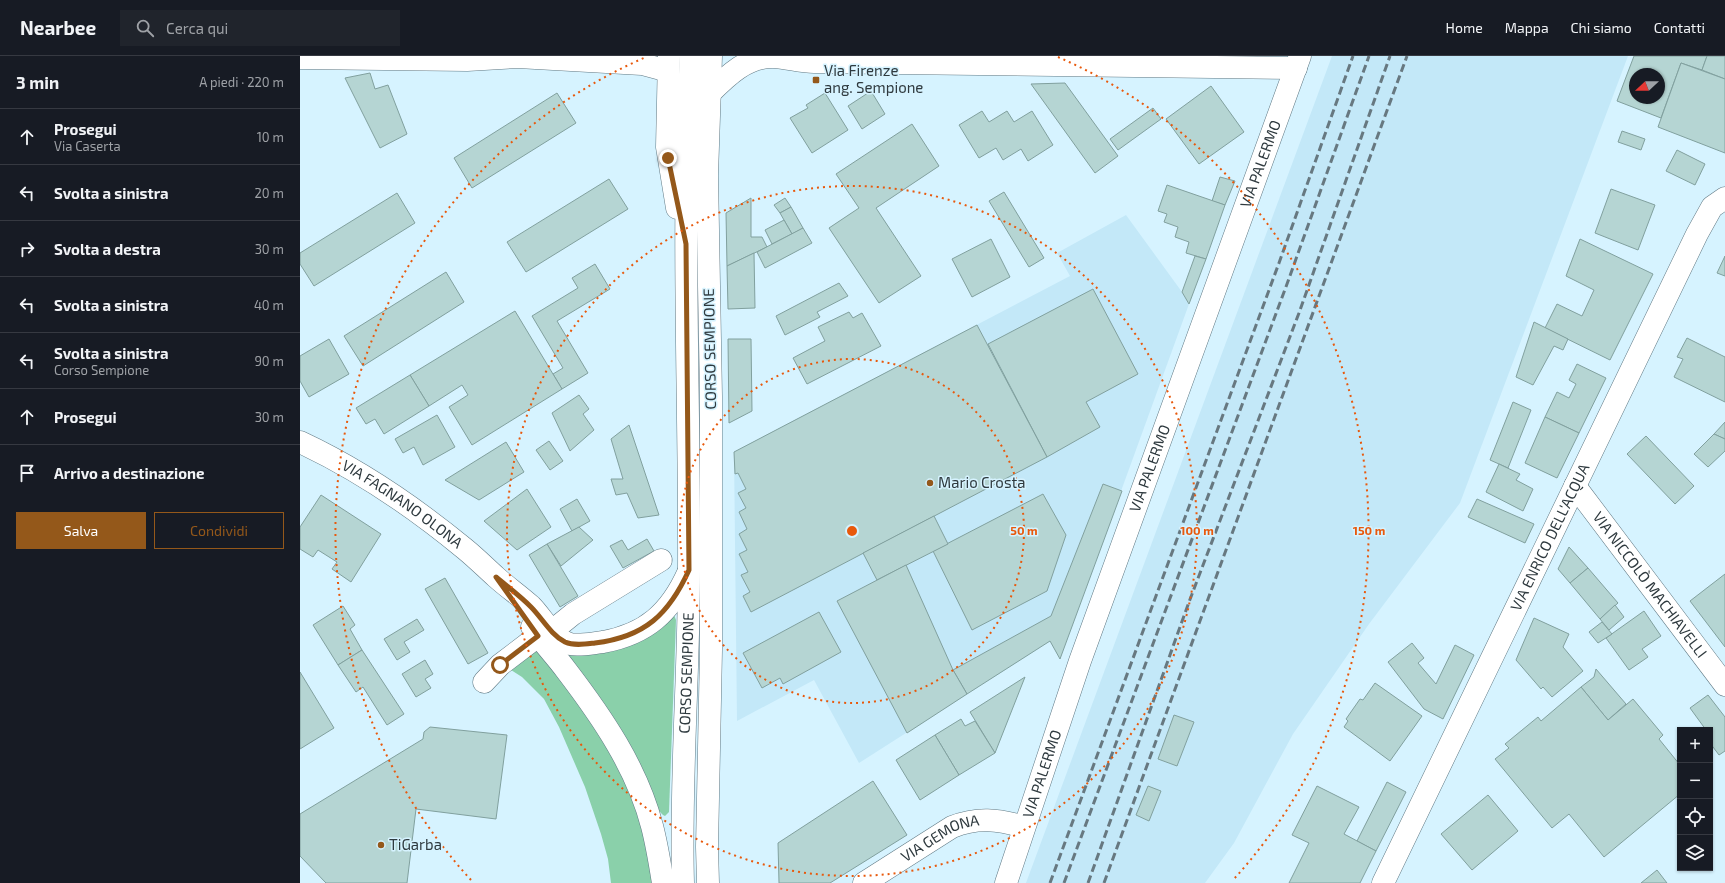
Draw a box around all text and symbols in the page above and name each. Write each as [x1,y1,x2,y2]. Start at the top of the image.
search box [120,10,400,46]
text: Nearbee [20,16,96,39]
icon: search [134,17,156,39]
text: Cerca qui [166,19,228,37]
text: Home [1446,19,1483,36]
text: Mappa [1505,19,1549,36]
text: Chi siamo [1571,19,1632,36]
text: Contatti [1654,19,1705,36]
place label: Via Firenze ang. Sempione [824,61,923,96]
north arrow [1629,68,1665,104]
text: 3 min [16,72,59,92]
text: A piedi · 220 m [199,74,284,90]
marker: Via Firenze ang. Sempione [811,75,821,85]
street label: VIA PALERMO [1236,117,1284,210]
text: Prosegui [54,120,117,138]
icon: ahead [16,126,38,148]
text: 10 m [257,129,284,145]
text: Via Caserta [54,138,121,154]
route end [659,149,677,167]
icon: left [16,182,38,204]
text: Svolta a sinistra [54,184,169,202]
text: 20 m [255,185,284,201]
icon: right [16,238,38,260]
text: Svolta a destra [54,240,161,258]
text: 30 m [255,241,284,257]
street label: CORSO SEMPIONE [699,288,719,410]
icon: left [16,294,38,316]
text: Svolta a sinistra [54,296,169,314]
text: 40 m [254,297,284,313]
text: Svolta a sinistra [54,344,169,362]
icon: left [16,350,38,372]
text: 90 m [254,353,284,369]
text: Corso Sempione [54,362,149,378]
icon: ahead [16,406,38,428]
text: Prosegui [54,408,117,426]
text: 30 m [255,409,284,425]
street label: VIA PALERMO [1125,422,1173,514]
street label: VIA FAGNANO OLONA [339,456,467,552]
street label: VIA ENRICO DELL'ACQUA [1506,460,1593,614]
icon: arrive [16,462,38,484]
text: Arrivo a destinazione [54,464,205,482]
place label: Mario Crosta [938,473,1025,491]
marker: Mario Crosta [925,478,935,488]
street label: VIA NICCOLÒ MACHIAVELLI [1590,508,1711,661]
button: Salva [16,512,146,549]
button: Condividi [154,512,284,549]
text: 50 m [1010,523,1038,537]
text: 100 m [1180,523,1214,537]
text: 150 m [1353,523,1385,537]
centre of rings [845,524,859,538]
street label: CORSO SEMPIONE [675,612,697,734]
route start [491,656,509,674]
street label: VIA PALERMO [1018,727,1064,820]
map controls [1677,727,1713,871]
button: + [1677,727,1713,763]
button: − [1677,763,1713,799]
button: locate [1677,799,1713,835]
street label: VIA GEMONA [897,810,981,865]
place label: TiGarba [389,835,442,853]
button: layers [1677,835,1713,871]
marker: TiGarba [376,840,386,850]

